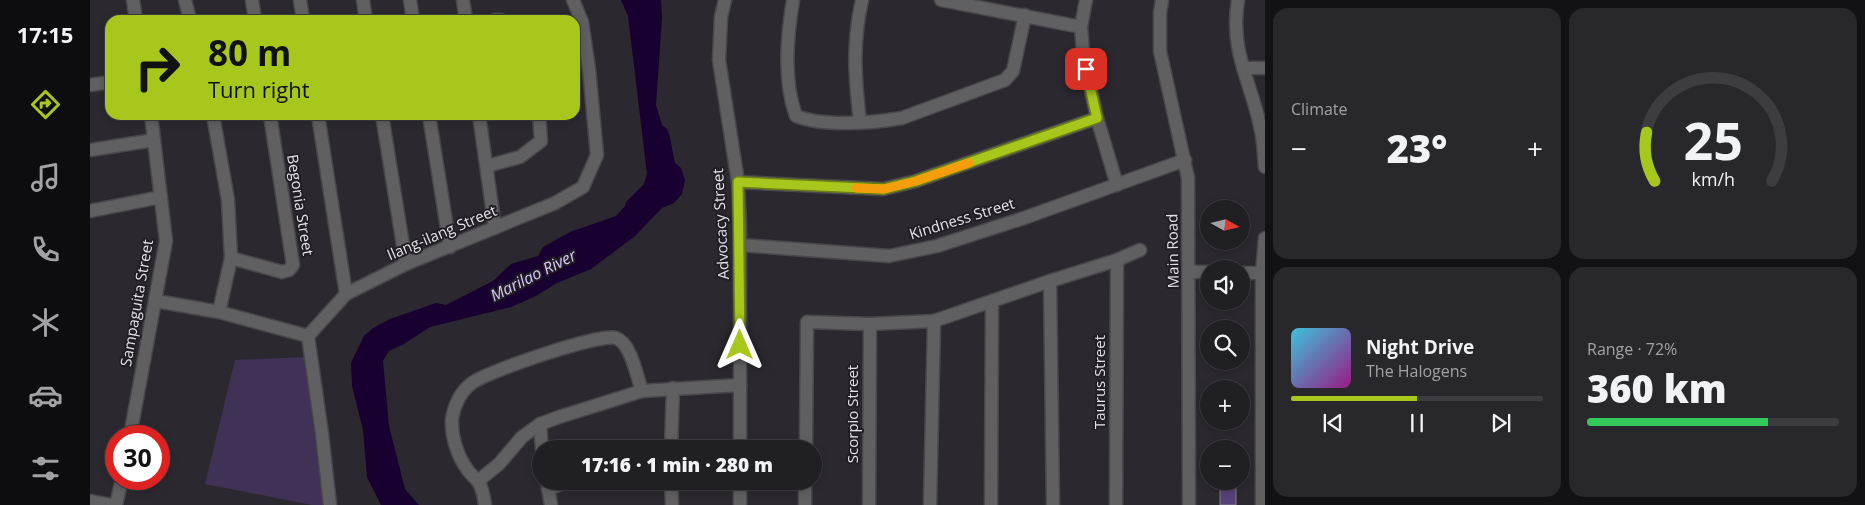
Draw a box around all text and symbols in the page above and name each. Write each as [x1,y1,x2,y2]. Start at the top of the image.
text: 17:15 [17,19,73,49]
text: 80 m [208,29,291,76]
icon: right [125,35,190,100]
pin [1065,48,1107,90]
icon: arrive [1072,55,1100,83]
text: Turn right [208,74,310,104]
icon: directions [28,87,63,122]
text: Climate [1291,98,1348,120]
text: 25 [1683,104,1743,175]
text: 23° [1387,122,1447,174]
text: − [1291,129,1307,167]
text: + [1527,129,1543,167]
street label: Begonia Street [283,153,319,257]
icon: music [28,160,63,195]
text: km/h [1691,167,1735,191]
street label: Advocacy Street [707,168,733,280]
street label: Kindness Street [907,193,1017,244]
street label: Ilang-ilang Street [384,200,500,264]
north arrow [1200,200,1250,250]
map controls [1200,200,1250,490]
street label: Main Road [1161,214,1183,288]
icon: phone [28,232,63,267]
street label: Sampaguita Street [115,238,157,368]
water label: Marilao River [486,244,580,306]
button: sound [1200,260,1250,310]
icon: climate [28,305,63,340]
position arrow [713,318,765,370]
button: search [1200,320,1250,370]
text: Night Drive [1366,334,1474,360]
street label: Taurus Street [1089,335,1109,429]
text: Range · 72% [1587,338,1677,360]
text: The Halogens [1366,360,1467,382]
text: 360 km [1587,362,1727,414]
street label: Scorpio Street [842,365,862,463]
icon: car [28,378,63,413]
button: + [1200,380,1250,430]
icon: previous [1319,409,1347,437]
icon: pause [1403,409,1431,437]
icon: next [1487,409,1515,437]
speed limit sign: 30 [105,425,170,490]
button: − [1200,440,1250,490]
icon: filters [28,451,63,486]
text: 17:16 · 1 min · 280 m [581,452,773,478]

